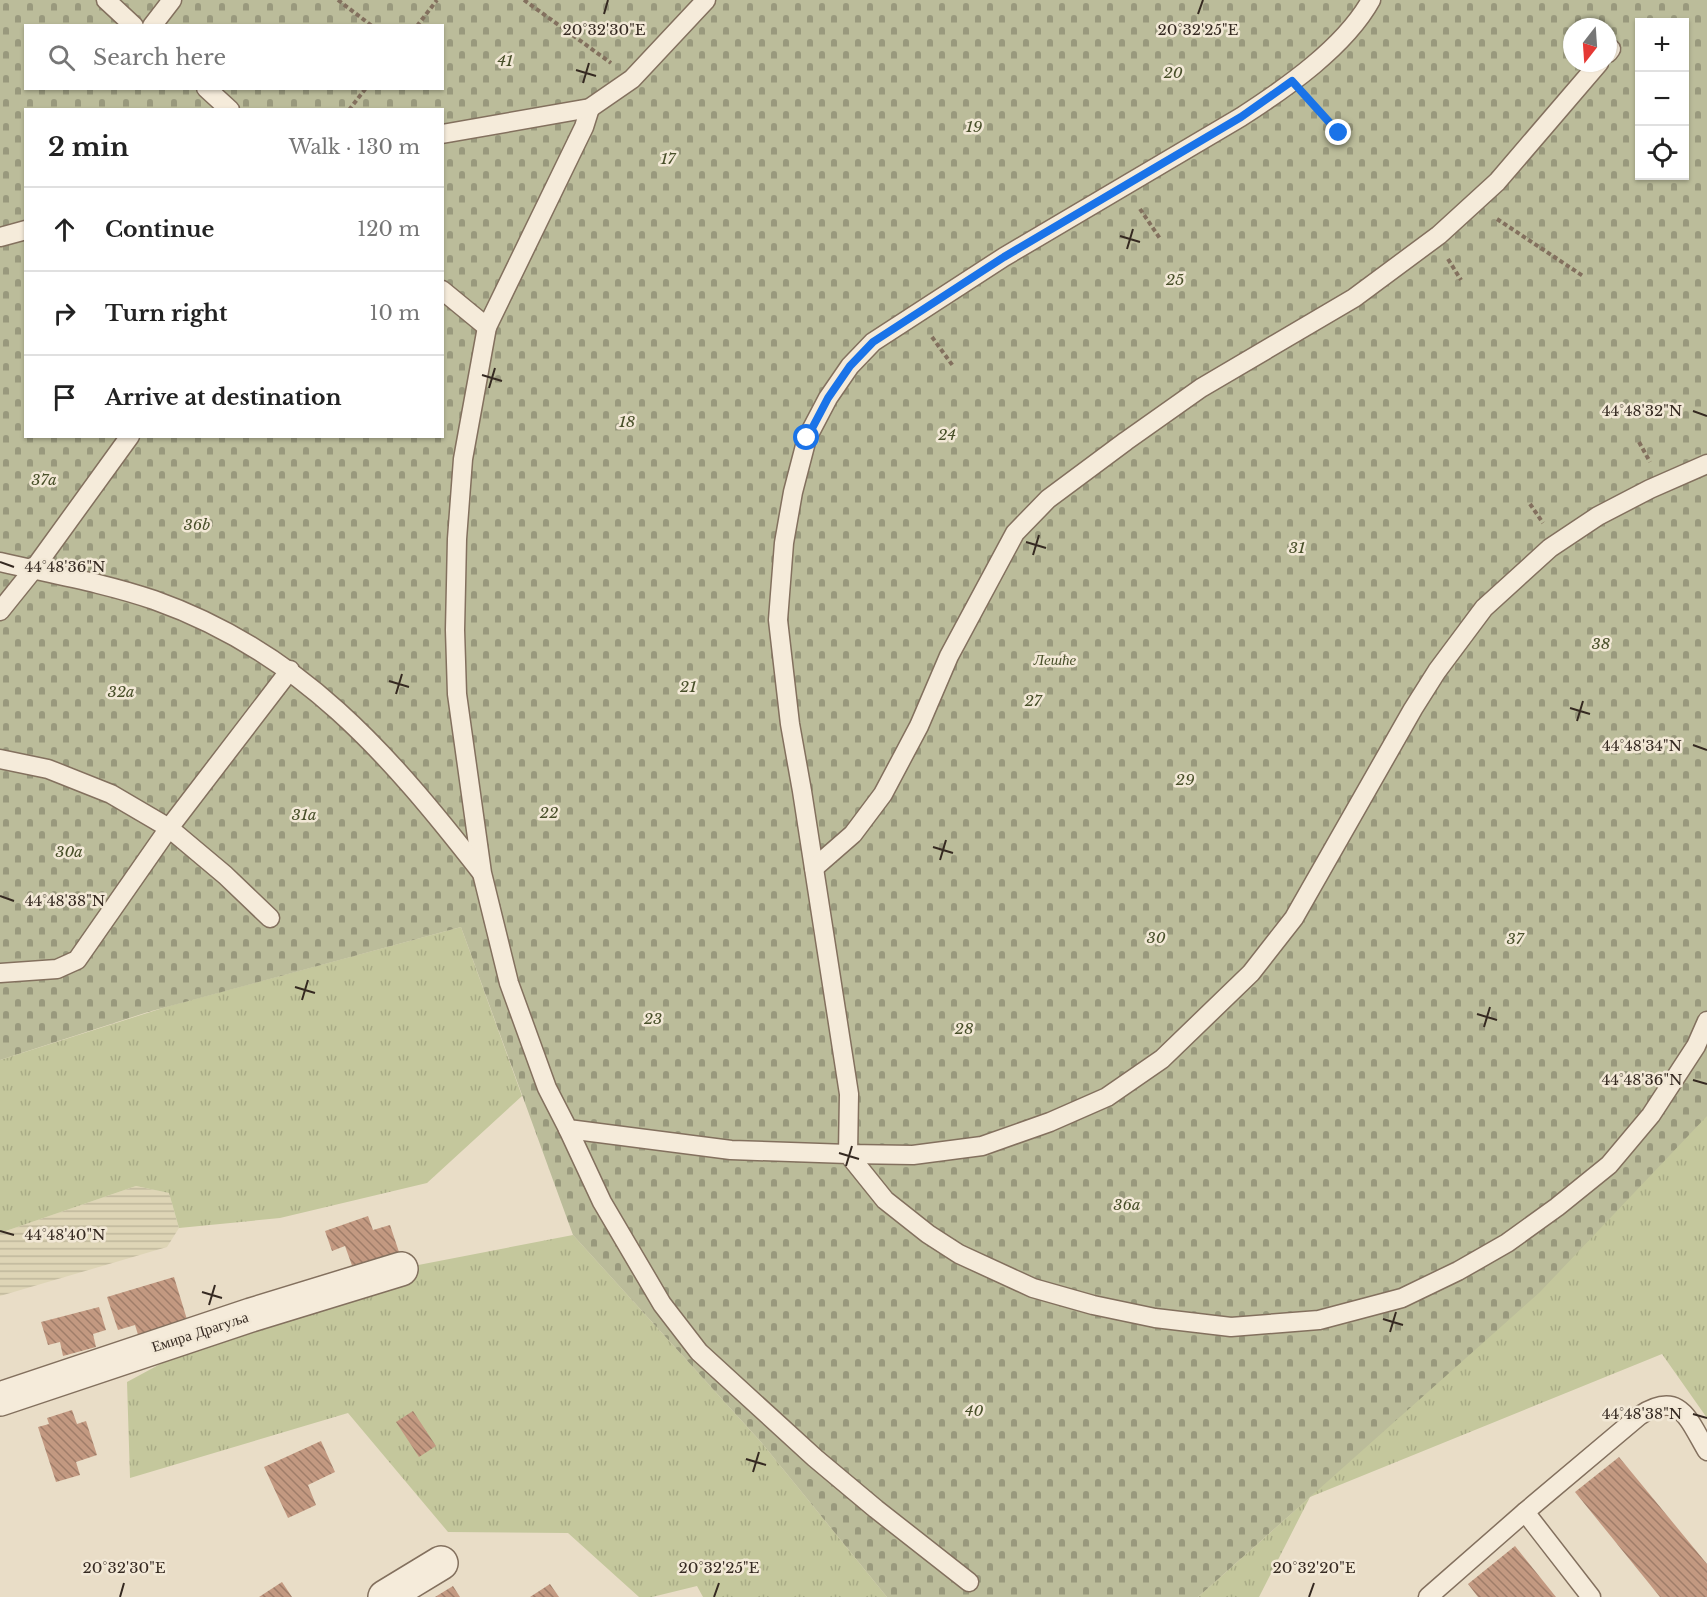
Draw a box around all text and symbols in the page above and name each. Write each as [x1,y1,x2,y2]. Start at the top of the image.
north arrow [1563,18,1617,72]
map controls [1635,18,1689,180]
button: + [1635,18,1689,72]
text: 20°32'30"E [562,20,646,39]
text: 20°32'25"E [1157,20,1239,39]
search box [24,24,444,90]
icon: search [45,41,78,74]
text: Search here [93,44,226,71]
park label: 41 [497,51,513,70]
park label: 20 [1163,63,1183,82]
button: − [1635,72,1689,126]
park label: 19 [965,117,983,136]
route end [1325,119,1351,145]
button: locate [1635,126,1689,180]
text: 2 min [48,131,129,163]
text: Walk · 130 m [289,135,420,159]
park label: 17 [660,149,677,168]
icon: ahead [48,213,81,246]
text: Continue [105,216,214,243]
text: 120 m [357,217,420,241]
park label: 25 [1166,270,1184,289]
icon: right [48,297,81,330]
text: Turn right [105,300,227,327]
text: 10 m [370,301,420,325]
icon: arrive [48,381,81,414]
text: Arrive at destination [105,384,342,411]
text: 44°48'32"N [1602,401,1682,420]
park label: 18 [618,412,635,431]
route start [793,424,819,450]
park label: 24 [938,425,956,444]
park label: 37a [31,470,57,489]
park label: 36b [184,515,210,534]
park label: 31 [1289,538,1305,557]
text: 44°48'36"N [25,557,106,576]
park label: 38 [1592,634,1610,653]
park label: Лешће [1033,650,1076,669]
park label: 21 [680,677,696,696]
park label: 32a [107,682,135,701]
park label: 27 [1024,691,1043,710]
text: 44°48'34"N [1602,736,1682,755]
park label: 29 [1176,770,1195,789]
park label: 22 [540,803,558,822]
park label: 31a [292,805,316,824]
park label: 30a [55,842,83,861]
text: 44°48'38"N [25,891,105,910]
park label: 30 [1146,928,1166,947]
park label: 37 [1506,929,1525,948]
park label: 23 [644,1009,662,1028]
park label: 28 [955,1019,973,1038]
text: 44°48'36"N [1602,1070,1683,1089]
park label: 36a [1113,1195,1141,1214]
text: 44°48'40"N [24,1225,106,1244]
street label: Емира Драгуља [149,1307,251,1356]
park label: 40 [965,1401,983,1420]
text: 44°48'38"N [1602,1404,1682,1423]
text: 20°32'30"E [82,1558,166,1577]
text: 20°32'25"E [678,1558,760,1577]
text: 20°32'20"E [1272,1558,1356,1577]

